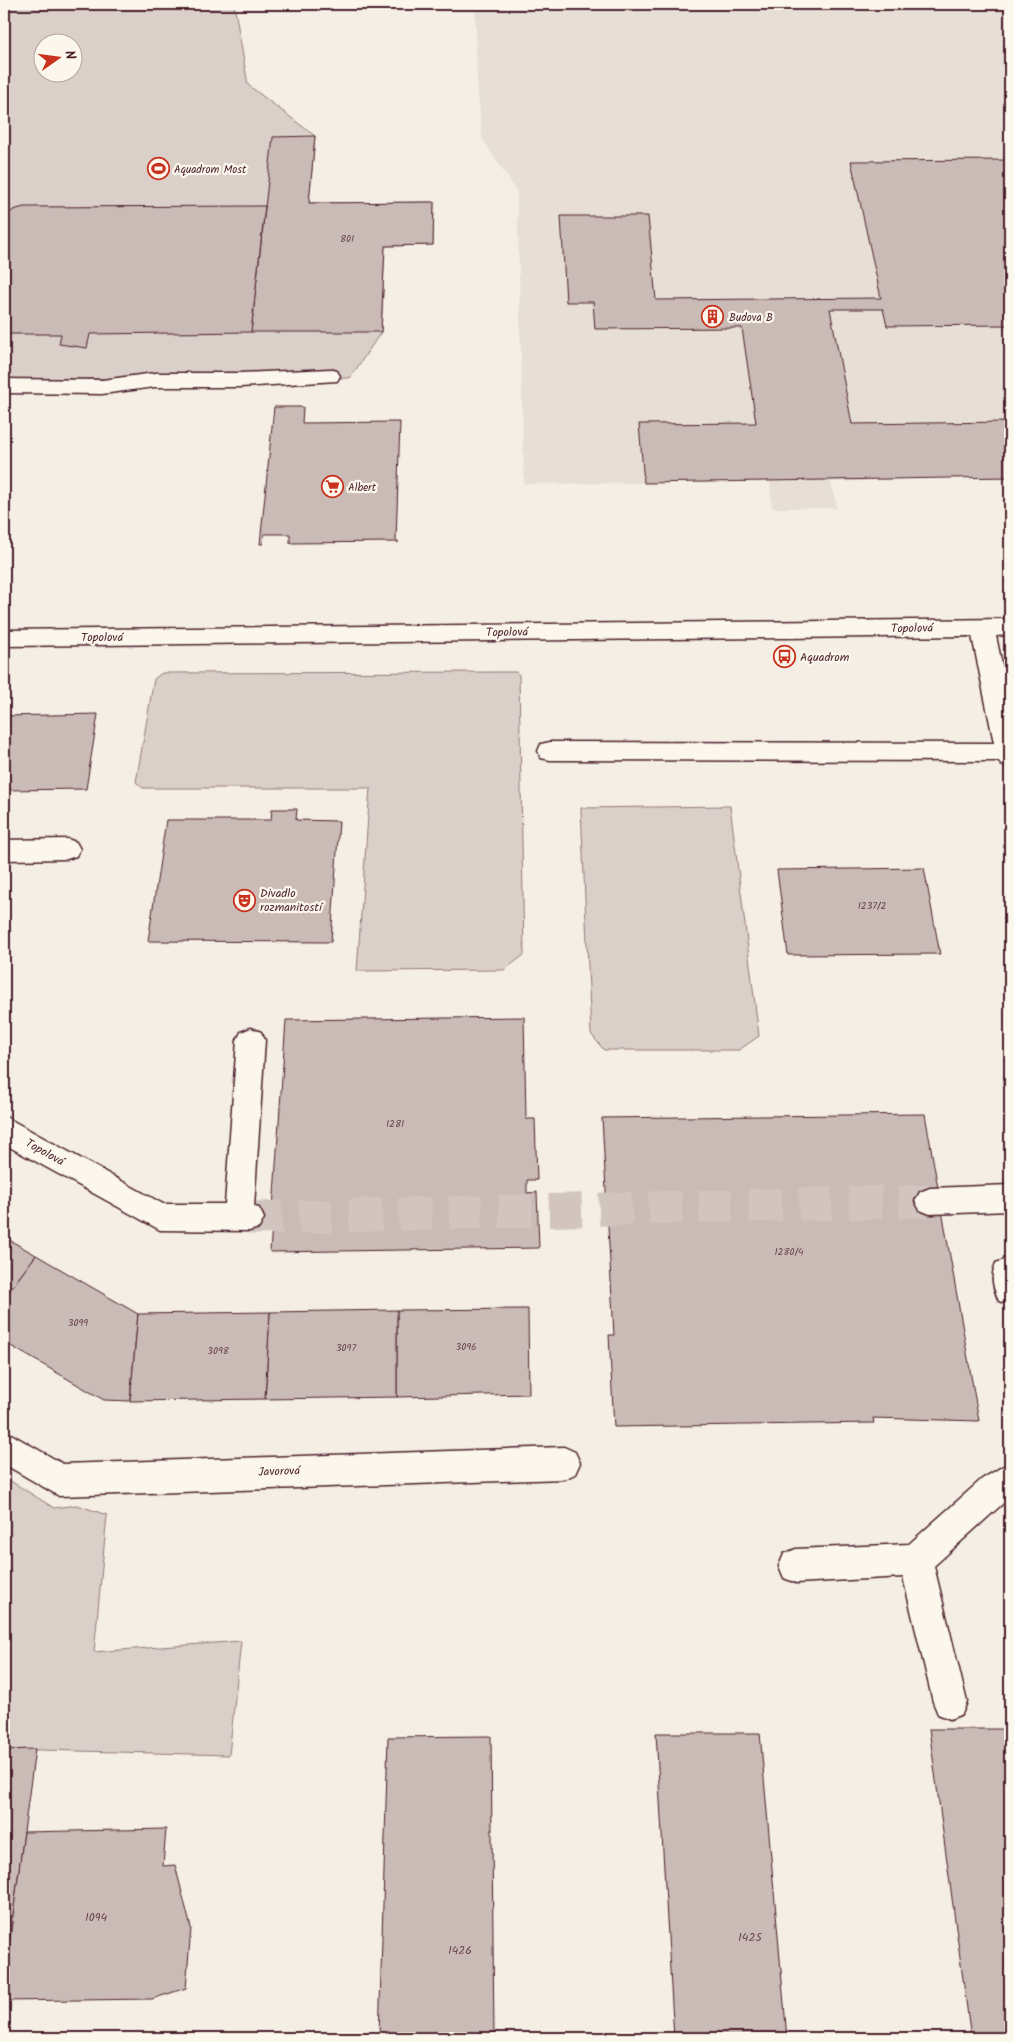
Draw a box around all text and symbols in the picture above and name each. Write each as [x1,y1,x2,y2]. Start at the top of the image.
north arrow [32,32,82,82]
text: N [58,48,81,62]
sports icon: Aquadrom Most [146,157,170,181]
place label: Aquadrom Most [174,161,247,179]
house number: 801 [340,231,354,247]
building icon: Budova B [701,305,725,329]
place label: Budova B [729,309,773,327]
supermarket icon: Albert [320,475,344,499]
place label: Albert [348,479,377,497]
street label: Topolová [891,619,935,638]
street label: Topolová [486,623,530,642]
street label: Topolová [81,628,124,647]
bus stop icon: Aquadrom [772,645,796,669]
place label: Aquadrom [800,648,850,667]
place label: Divadlo rozmanitostí [260,884,324,917]
theatre icon: Divadlo rozmanitostí [232,888,256,912]
house number: 1237/2 [858,898,886,914]
house number: 1281 [386,1116,404,1132]
street label: Topolová [22,1134,69,1172]
house number: 1280/4 [774,1244,804,1260]
house number: 3099 [68,1315,88,1331]
house number: 3096 [455,1339,477,1355]
house number: 3097 [336,1340,356,1356]
house number: 3098 [207,1343,230,1359]
street label: Javorová [258,1461,302,1482]
house number: 1094 [85,1908,107,1927]
house number: 1425 [738,1928,763,1947]
house number: 1426 [448,1941,472,1960]

